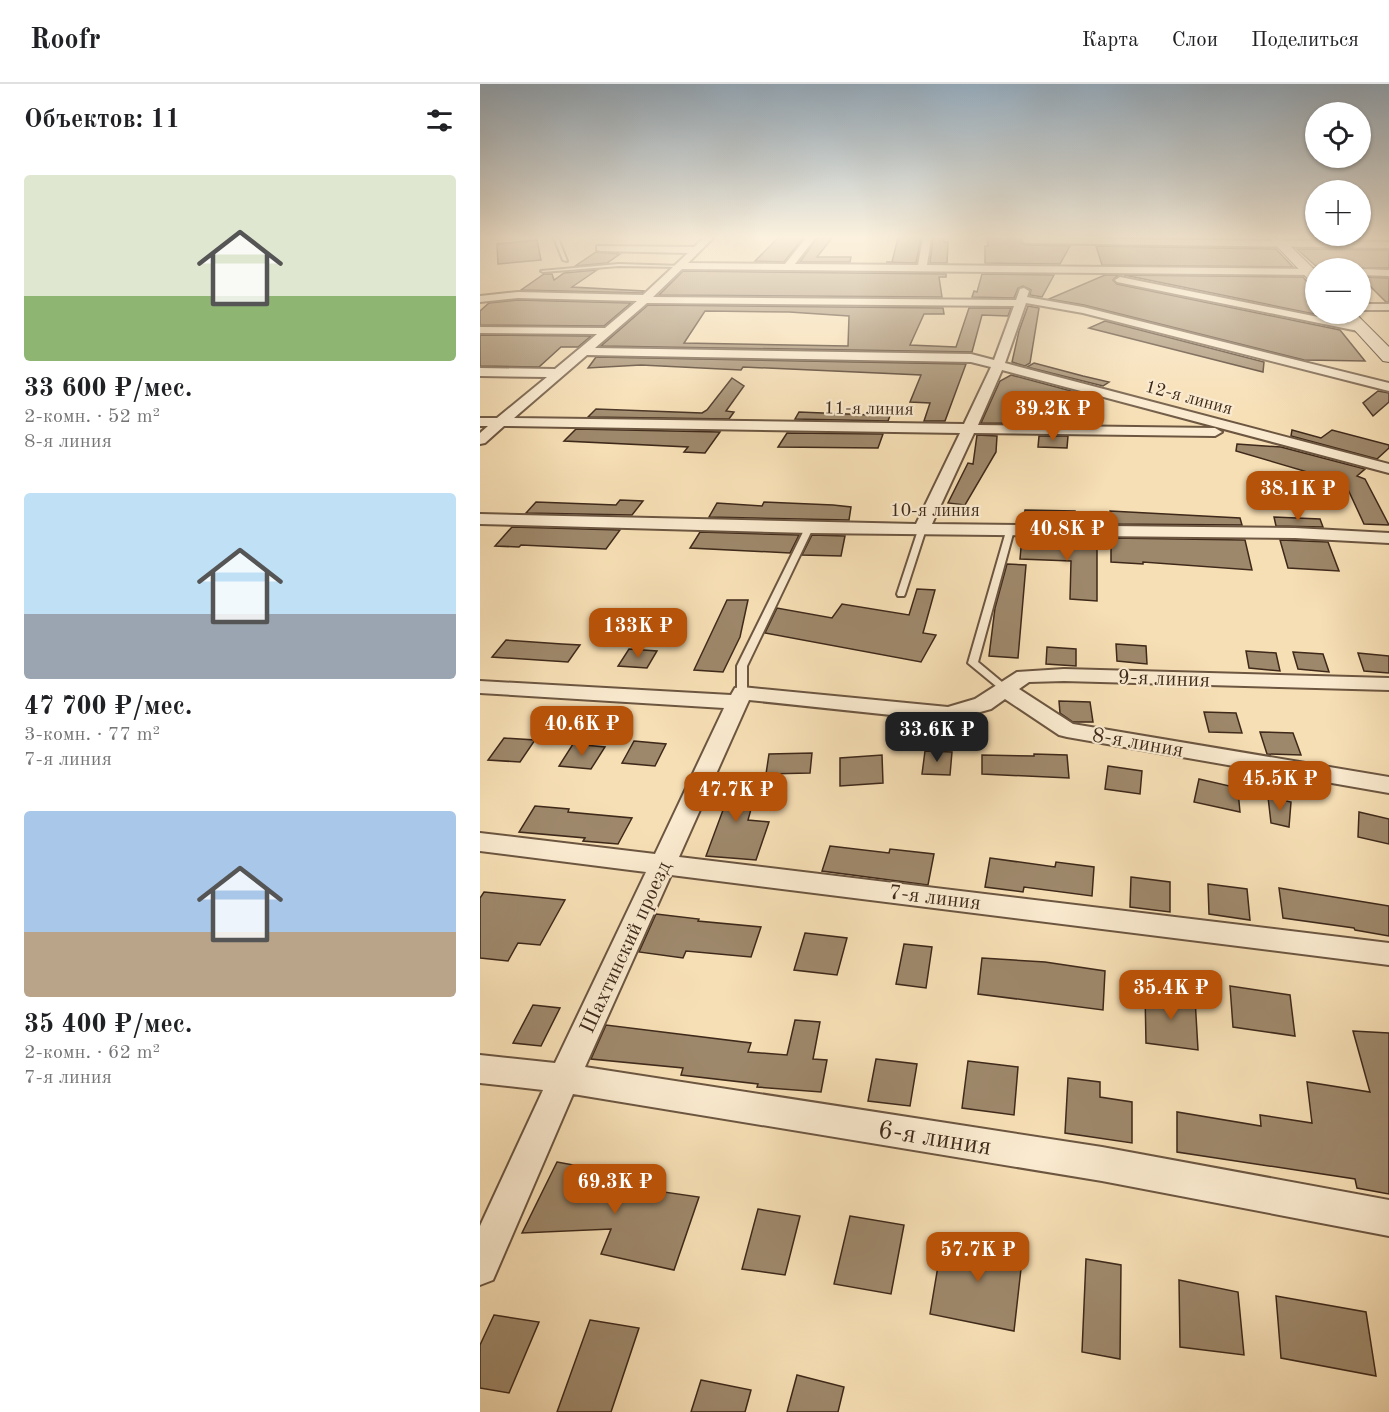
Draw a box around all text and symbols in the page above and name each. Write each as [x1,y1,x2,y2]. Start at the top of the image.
text: Roofr [30,27,101,55]
text: Карта [1082,30,1139,51]
text: Слои [1172,30,1218,51]
text: Поделиться [1251,30,1359,51]
map controls [1305,102,1371,324]
button: locate [1305,102,1371,168]
icon: filters [423,104,456,137]
text: Объектов: 11 [24,107,180,133]
button: + [1305,180,1371,246]
icon: home [186,214,294,322]
button: − [1305,258,1371,324]
text: 33 600 ₽/мес. [24,376,192,402]
street label: 12-я линия [1143,378,1234,418]
pin: 39.2K ₽ [998,391,1108,442]
street label: 11-я линия [824,399,914,419]
text: 39.2K ₽ [1015,400,1091,420]
text: 2-комн. · 52 m² [24,407,160,427]
text: 8-я линия [24,432,112,452]
pin: 38.1K ₽ [1243,471,1353,522]
text: 38.1K ₽ [1260,480,1336,500]
street label: 10-я линия [890,502,980,520]
pin: 40.8K ₽ [1012,511,1122,562]
text: 40.8K ₽ [1029,520,1105,540]
icon: home [186,532,294,640]
pin: 133K ₽ [589,608,687,659]
text: 133K ₽ [603,617,673,637]
street label: 9-я линия [1117,667,1211,692]
text: 47 700 ₽/мес. [24,694,192,720]
pin: 40.6K ₽ [527,706,637,757]
pin: 33.6K ₽ [882,712,992,763]
text: 40.6K ₽ [544,715,620,735]
text: 33.6K ₽ [899,721,975,741]
text: 3-комн. · 77 m² [24,725,160,745]
street label: 8-я линия [1090,725,1185,762]
text: 7-я линия [24,750,112,770]
pin: 45.5K ₽ [1225,761,1335,812]
text: 45.5K ₽ [1242,770,1318,790]
pin: 47.7K ₽ [681,772,791,823]
text: 47.7K ₽ [698,781,774,801]
icon: home [186,850,294,958]
street label: Шахтинский проезд [577,858,676,1037]
street label: 7-я линия [888,882,982,915]
pin: 35.4K ₽ [1116,970,1226,1021]
text: 35.4K ₽ [1133,979,1209,999]
text: 35 400 ₽/мес. [24,1012,192,1038]
text: 2-комн. · 62 m² [24,1043,160,1063]
text: 7-я линия [24,1068,112,1088]
street label: 6-я линия [876,1117,993,1161]
pin: 69.3K ₽ [560,1164,670,1215]
text: 69.3K ₽ [577,1173,653,1193]
pin: 57.7K ₽ [923,1232,1033,1283]
text: 57.7K ₽ [940,1241,1016,1261]

